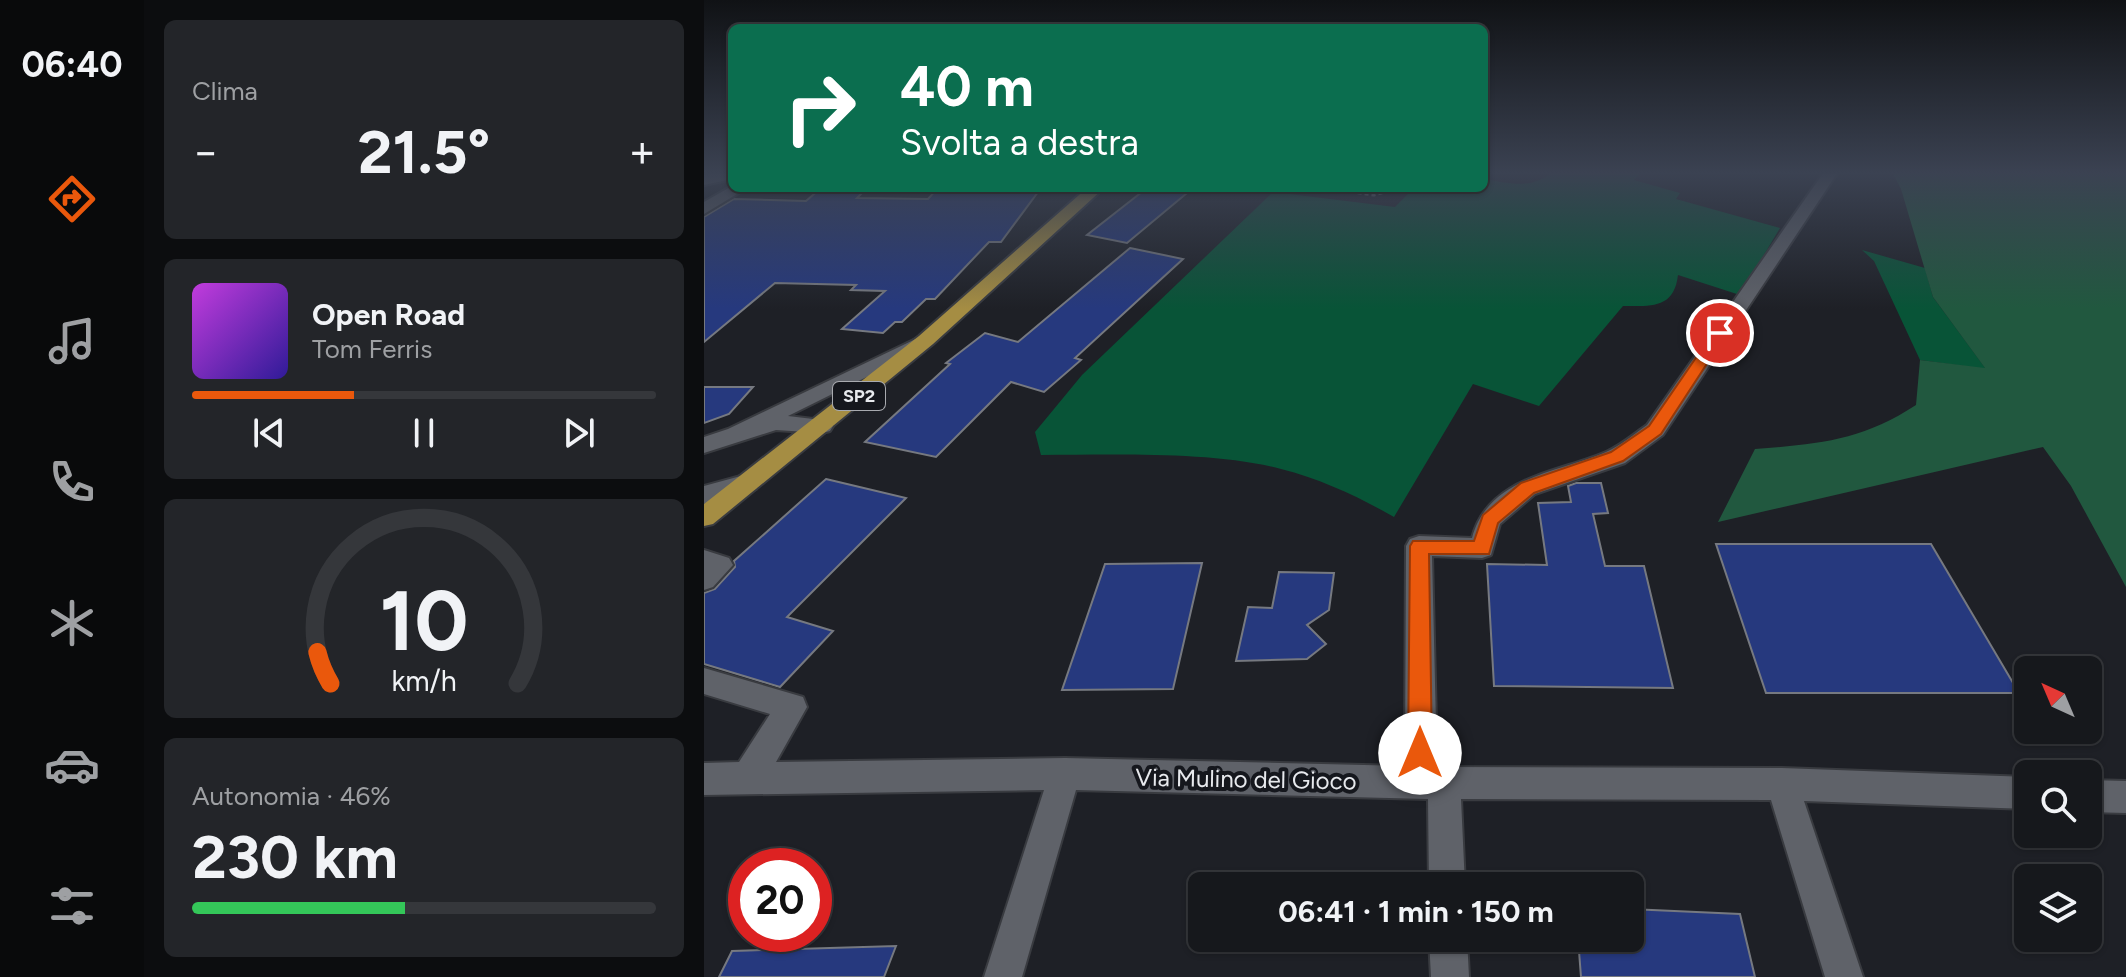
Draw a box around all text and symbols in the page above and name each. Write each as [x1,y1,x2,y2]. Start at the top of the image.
text: 06:40 [21,43,123,86]
text: 40 m [900,53,1034,120]
icon: right [768,56,872,160]
text: Clima [192,75,258,107]
text: 21.5° [358,116,490,188]
text: Svolta a destra [900,121,1139,164]
text: − [192,125,219,178]
text: + [629,125,656,178]
icon: directions [44,171,100,227]
text: Open Road [312,296,465,333]
pin [1686,299,1754,367]
icon: arrive [1698,311,1742,355]
icon: music [44,313,100,369]
text: Tom Ferris [312,333,432,365]
road number: SP2 [833,382,885,410]
icon: previous [247,411,291,455]
icon: pause [402,411,446,455]
icon: next [557,411,601,455]
icon: phone [44,454,100,510]
text: 10 [379,571,469,671]
icon: climate [44,595,100,651]
north arrow [2014,656,2102,744]
map controls [2014,656,2102,952]
text: km/h [391,664,457,698]
position arrow [1378,711,1462,795]
icon: car [44,737,100,793]
button: search [2014,760,2102,848]
street label: Via Mulino del Gioco [1135,763,1357,795]
text: Autonomia · 46% [192,780,391,812]
text: 230 km [192,821,398,893]
speed limit sign: 20 [728,848,832,952]
button: layers [2014,864,2102,952]
icon: filters [44,878,100,934]
text: 06:41 · 1 min · 150 m [1278,893,1554,930]

